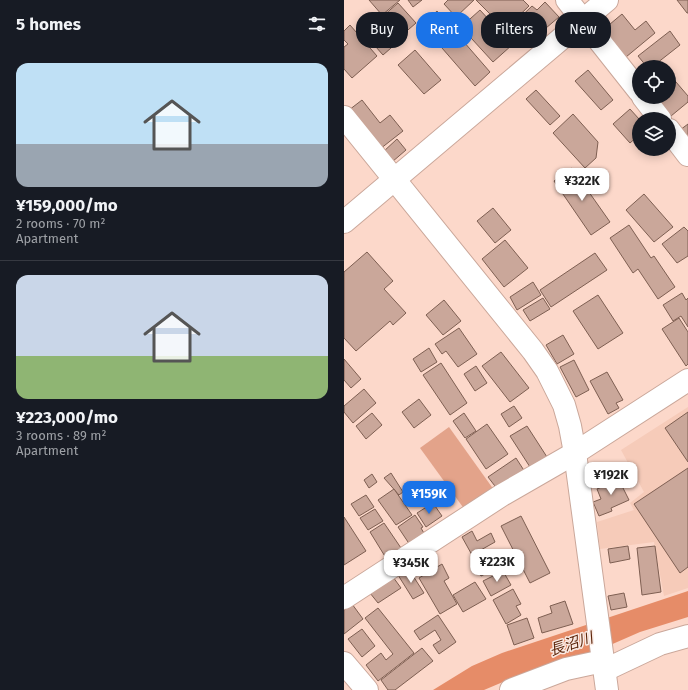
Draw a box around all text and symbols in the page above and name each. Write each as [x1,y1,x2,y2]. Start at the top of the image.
chip: Buy [356,12,408,48]
chip: Rent [416,12,473,48]
chip: Filters [481,12,547,48]
chip: New [555,12,611,48]
icon: filters [306,13,328,35]
text: 5 homes [16,14,81,35]
map controls [632,60,676,156]
button: locate [632,60,676,104]
icon: home [136,89,208,161]
button: layers [632,112,676,156]
pin: ¥322K [554,168,610,202]
text: ¥322K [564,173,600,188]
text: ¥159,000/mo [16,195,118,216]
text: 2 rooms · 70 m² [16,216,106,231]
text: Apartment [16,231,78,246]
icon: home [136,301,208,373]
text: ¥223,000/mo [16,407,118,428]
text: 3 rooms · 89 m² [16,428,106,443]
text: Apartment [16,443,78,458]
pin: ¥192K [583,462,639,496]
text: ¥192K [594,467,628,482]
pin: ¥159K [401,481,457,515]
text: ¥159K [411,486,447,501]
pin: ¥223K [469,549,525,583]
pin: ¥345K [383,550,439,584]
text: ¥223K [479,554,515,569]
text: ¥345K [393,555,429,570]
water label: 長沼川 [547,628,597,660]

